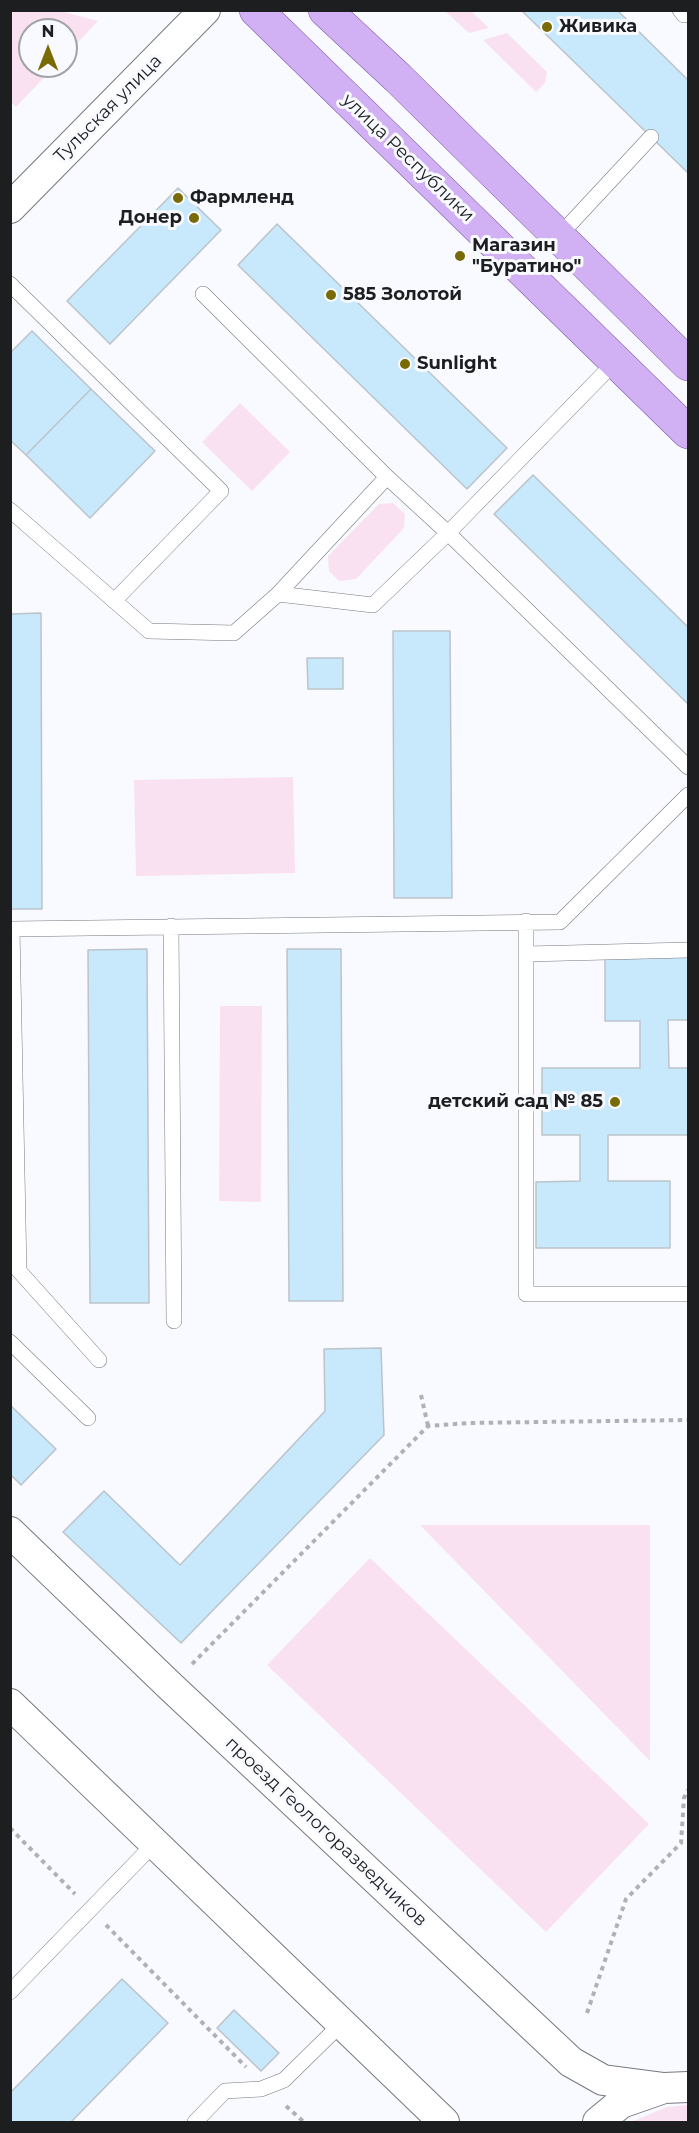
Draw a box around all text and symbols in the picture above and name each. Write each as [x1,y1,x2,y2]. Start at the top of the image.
place label: Живика [559,16,637,38]
north arrow [18,18,78,78]
marker: Живика [540,20,554,34]
text: N [42,22,54,41]
street label: Тульская улица [50,51,166,167]
street label: улица Республики [338,89,478,227]
place label: Фармленд [190,187,294,209]
marker: Фармленд [171,191,185,205]
place label: Донер [119,207,182,229]
marker: Донер [187,211,201,225]
place label: Магазин "Буратино" [472,235,581,278]
marker: Магазин "Буратино" [453,249,467,263]
place label: 585 Золотой [343,284,462,306]
marker: 585 Золотой [324,288,338,302]
place label: Sunlight [417,353,497,375]
marker: Sunlight [398,357,412,371]
place label: детский сад № 85 [428,1091,603,1113]
marker: детский сад № 85 [608,1095,622,1109]
street label: проезд Геологоразведчиков [221,1733,431,1931]

